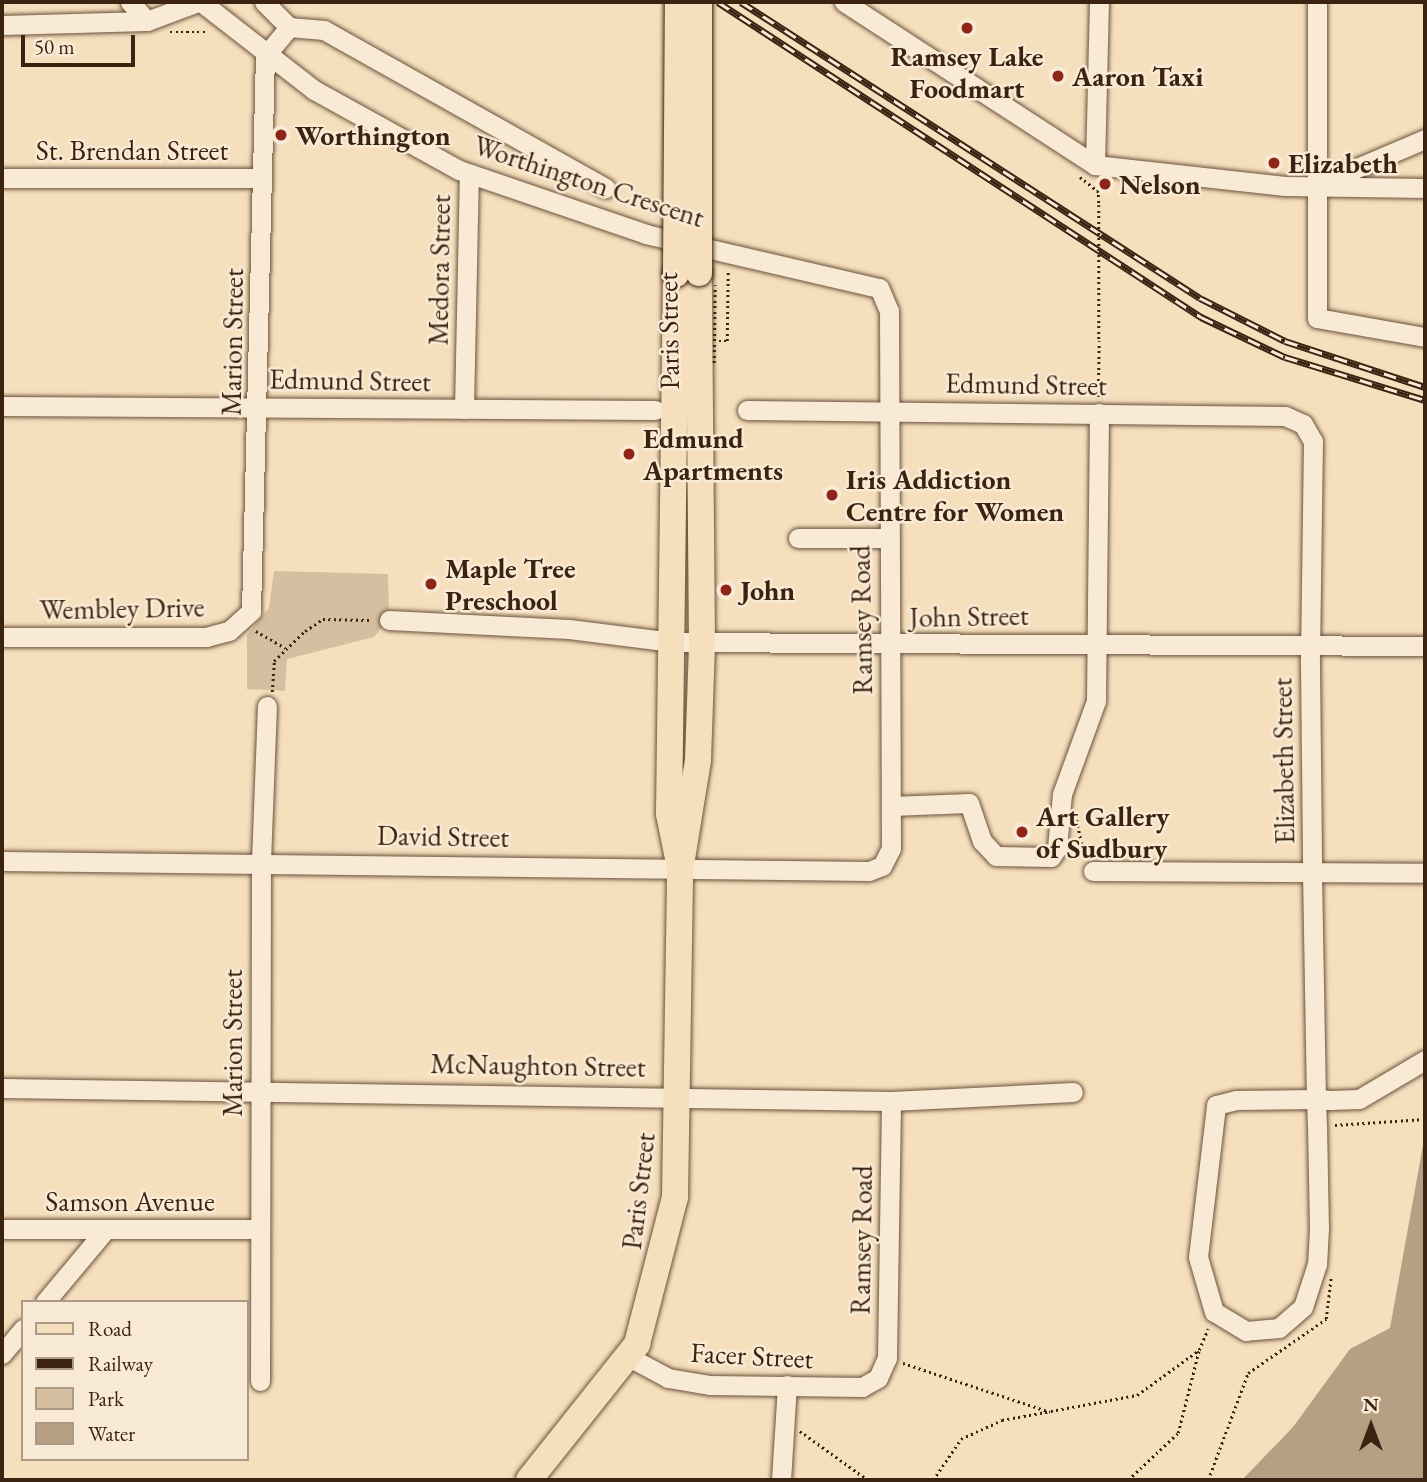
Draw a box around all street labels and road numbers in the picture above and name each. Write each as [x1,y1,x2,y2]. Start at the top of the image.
street label: Worthington Crescent [469,128,709,234]
street label: St. Brendan Street [36,133,228,167]
street label: Medora Street [421,194,457,346]
street label: Marion Street [214,268,250,416]
street label: Paris Street [650,272,686,390]
street label: Edmund Street [269,362,431,398]
street label: Edmund Street [945,366,1107,402]
street label: Ramsey Road [843,545,879,695]
street label: Wembley Drive [39,590,205,626]
street label: John Street [909,598,1029,634]
street label: Elizabeth Street [1265,677,1301,845]
street label: David Street [377,818,509,854]
street label: Marion Street [215,969,249,1117]
street label: McNaughton Street [430,1046,646,1084]
street label: Paris Street [614,1131,662,1251]
street label: Ramsey Road [843,1165,879,1315]
street label: Samson Avenue [45,1184,215,1218]
street label: Facer Street [690,1335,814,1375]

